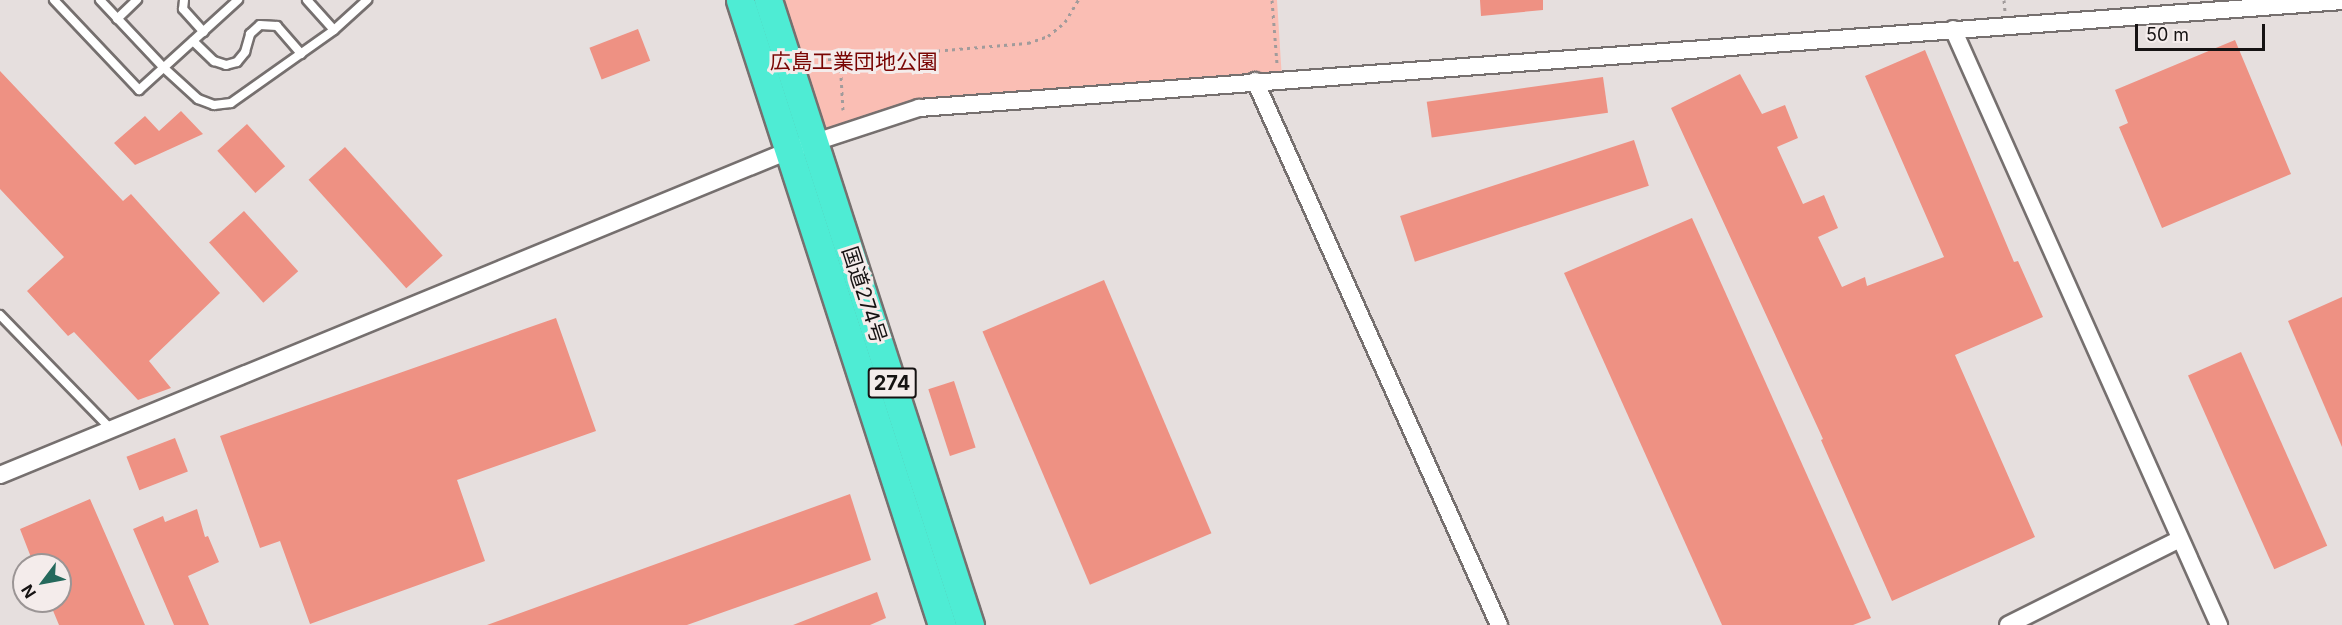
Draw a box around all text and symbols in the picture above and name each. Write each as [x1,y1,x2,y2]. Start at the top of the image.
scale bar [2138,12,2268,50]
text: 50 m [2146,24,2189,45]
park label: 広島工業団地公園 [770,49,938,75]
street label: 国道274号 [837,244,891,346]
road number: 274 [866,366,918,400]
north arrow [12,553,72,613]
text: N [17,581,40,602]

